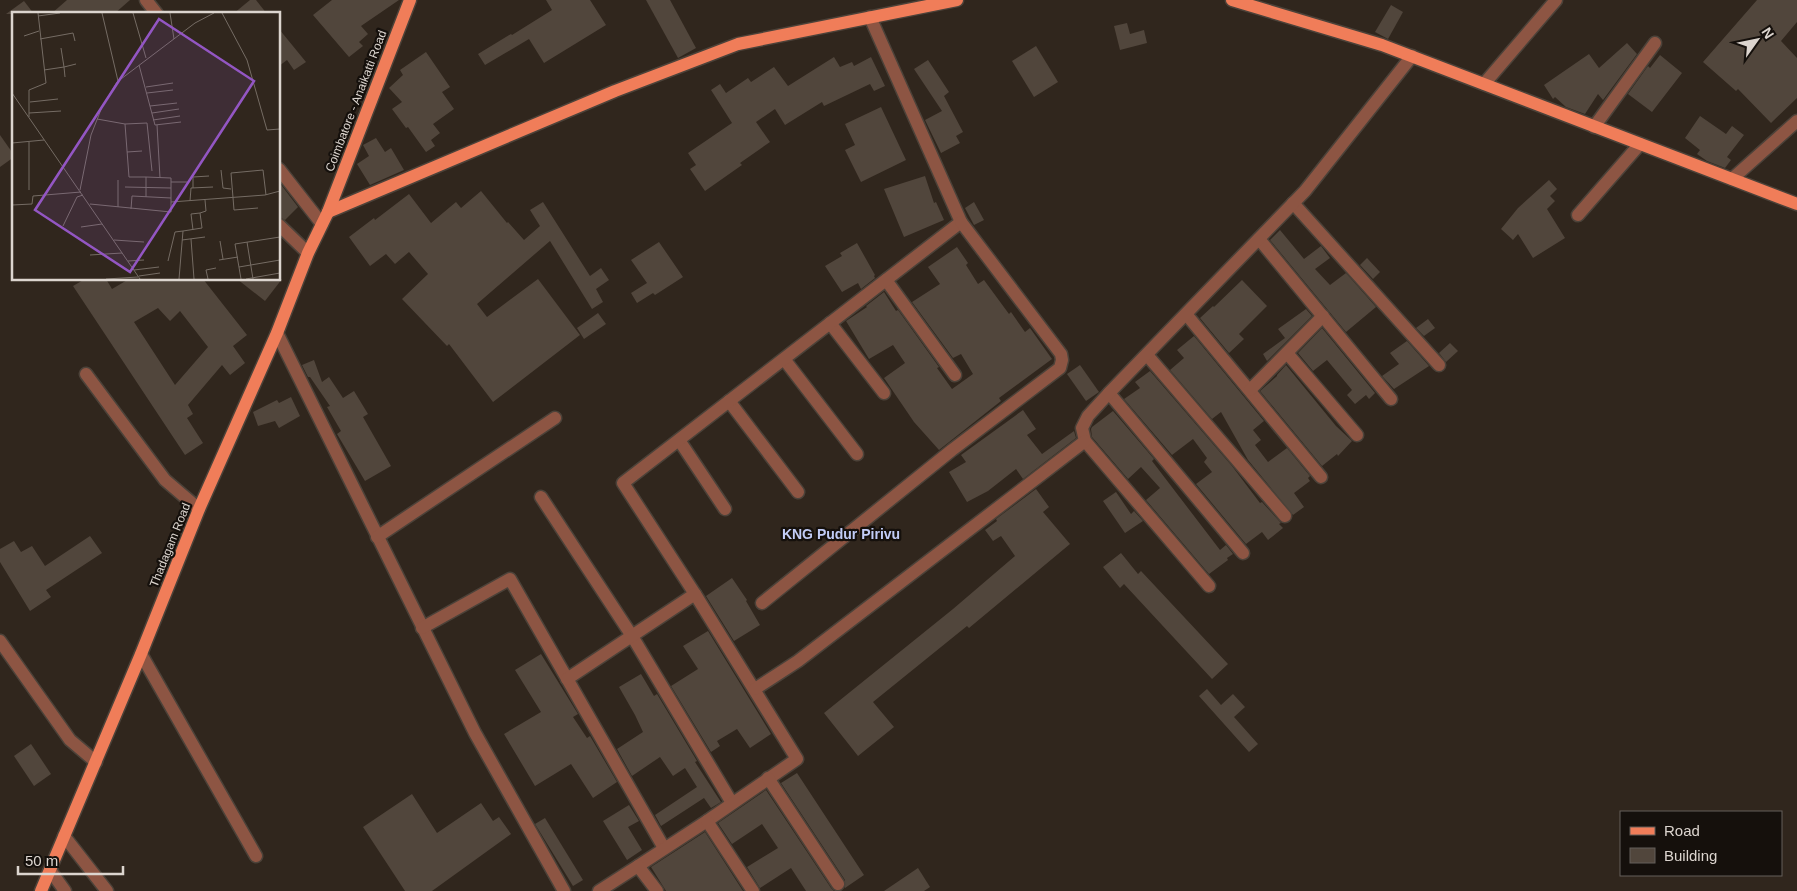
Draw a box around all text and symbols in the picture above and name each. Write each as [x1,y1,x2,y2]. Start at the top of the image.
inset map [12,12,280,280]
north arrow [1732,15,1782,65]
text: N [1758,24,1777,42]
street label: Coimbatore - Anaikatti Road [323,28,389,174]
street label: Thadagam Road [147,501,193,589]
district label: KNG Pudur Pirivu [782,526,900,542]
legend [1620,811,1782,876]
text: Road [1664,822,1700,839]
scale bar [18,844,122,876]
text: Building [1664,847,1717,864]
text: 50 m [25,852,58,869]

